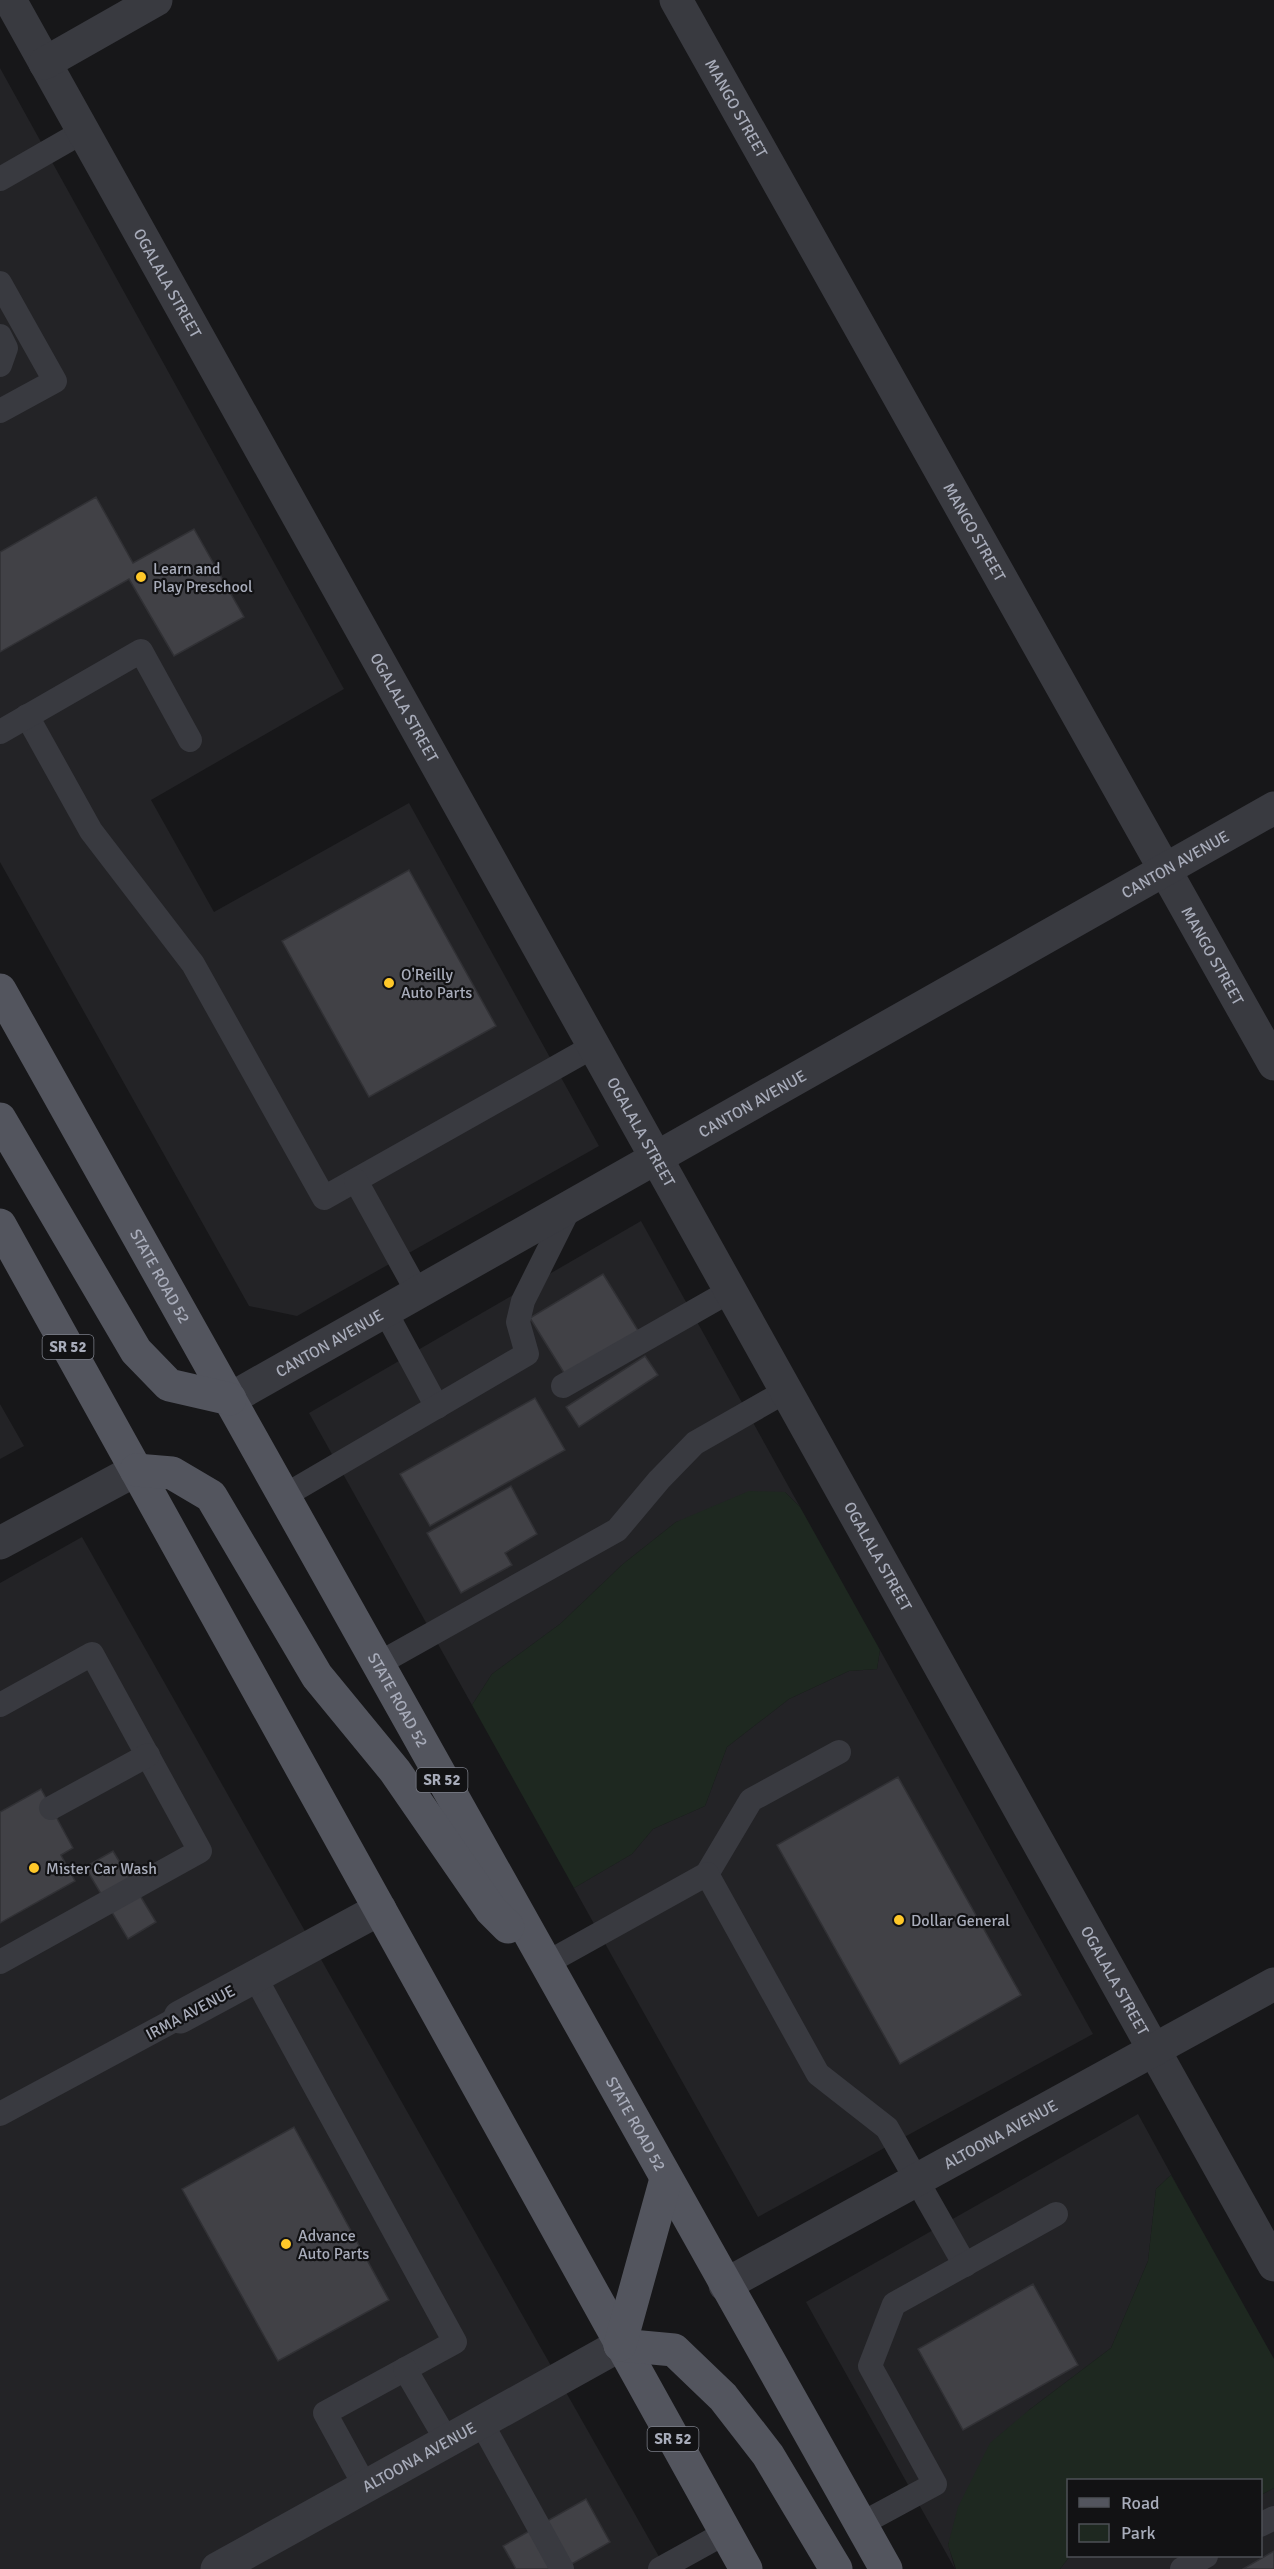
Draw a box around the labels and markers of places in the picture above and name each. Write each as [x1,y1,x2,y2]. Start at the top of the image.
place label: Learn and Play Preschool [153,559,253,597]
marker: Learn and Play Preschool [134,570,148,584]
place label: O'Reilly Auto Parts [401,965,472,1003]
marker: O'Reilly Auto Parts [382,976,396,990]
place label: Mister Car Wash [46,1859,157,1879]
marker: Mister Car Wash [27,1861,41,1875]
place label: Dollar General [911,1911,1010,1931]
marker: Dollar General [892,1913,906,1927]
place label: Advance Auto Parts [298,2226,369,2264]
marker: Advance Auto Parts [279,2237,293,2251]

